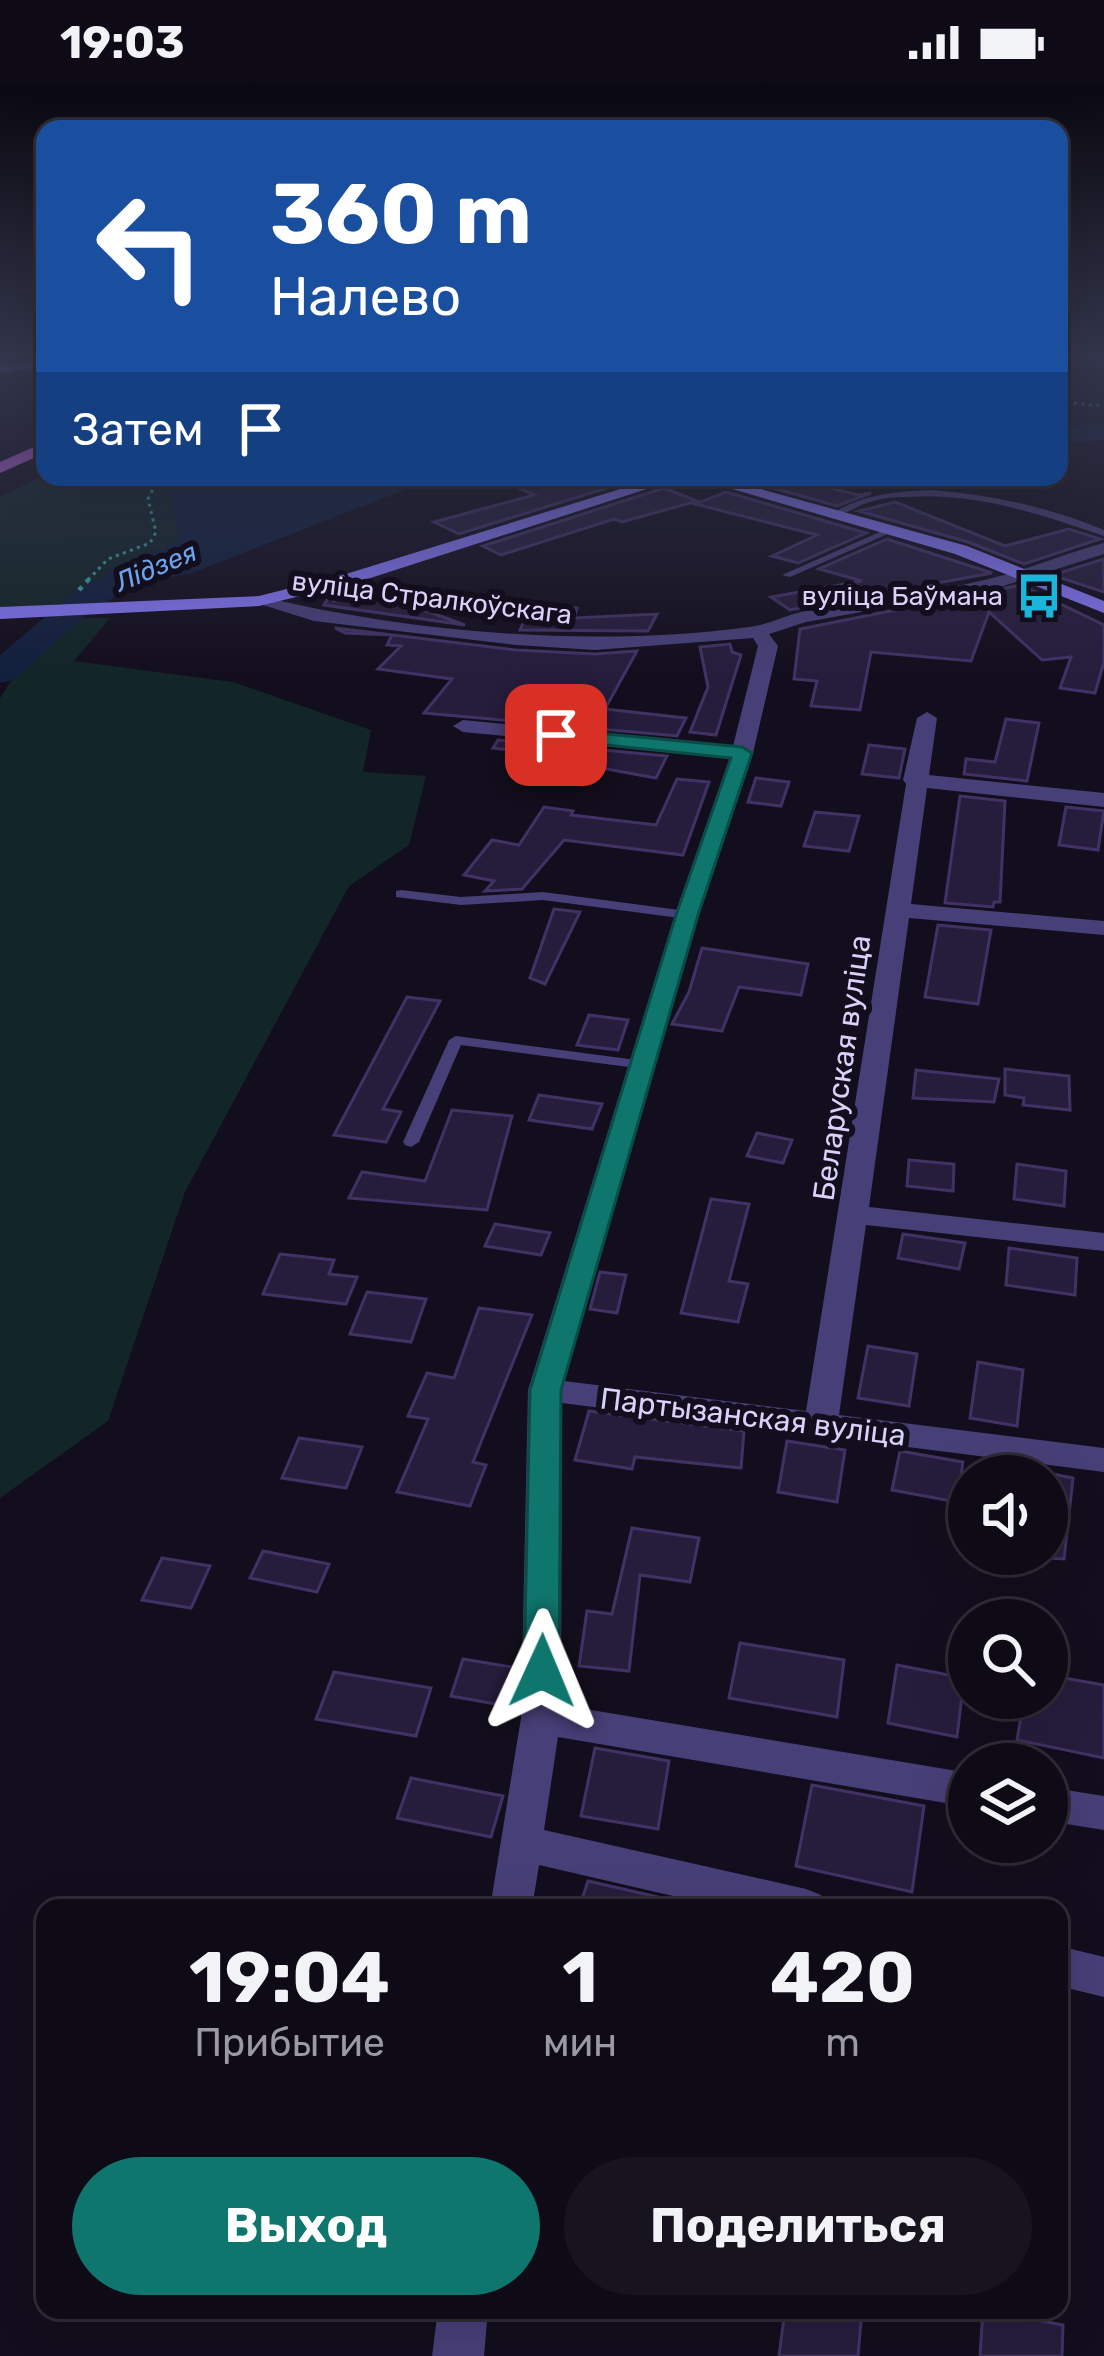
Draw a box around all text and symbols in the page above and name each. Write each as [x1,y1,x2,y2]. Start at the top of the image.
text: 19:03 [60,16,185,69]
text: 360 m [270,164,532,264]
icon: left [72,168,228,324]
text: Налево [270,265,461,329]
icon: arrive [228,396,294,462]
text: Затем [72,403,204,456]
water label: Лідзея [109,536,202,599]
street label: вуліца Стралкоўскага [290,565,574,631]
bus stop icon: вуліца Баўмана [1014,571,1064,621]
place label: вуліца Баўмана [802,580,1003,612]
pin [505,684,607,786]
icon: arrive [523,702,589,768]
street label: Беларуская вуліца [806,933,878,1203]
street label: Партызанская вуліца [598,1380,908,1454]
map controls [948,1455,1068,1863]
button: sound [948,1455,1068,1575]
button: search [948,1599,1068,1719]
position arrow [479,1608,605,1734]
button: layers [948,1743,1068,1863]
text: 19:04 [189,1935,390,2020]
text: 1 [562,1935,598,2020]
text: 420 [770,1935,915,2020]
text: Прибытие [194,2020,385,2066]
text: мин [543,2020,617,2066]
text: m [825,2020,860,2066]
button: Выход [72,2157,540,2295]
button: Поделиться [564,2157,1032,2295]

